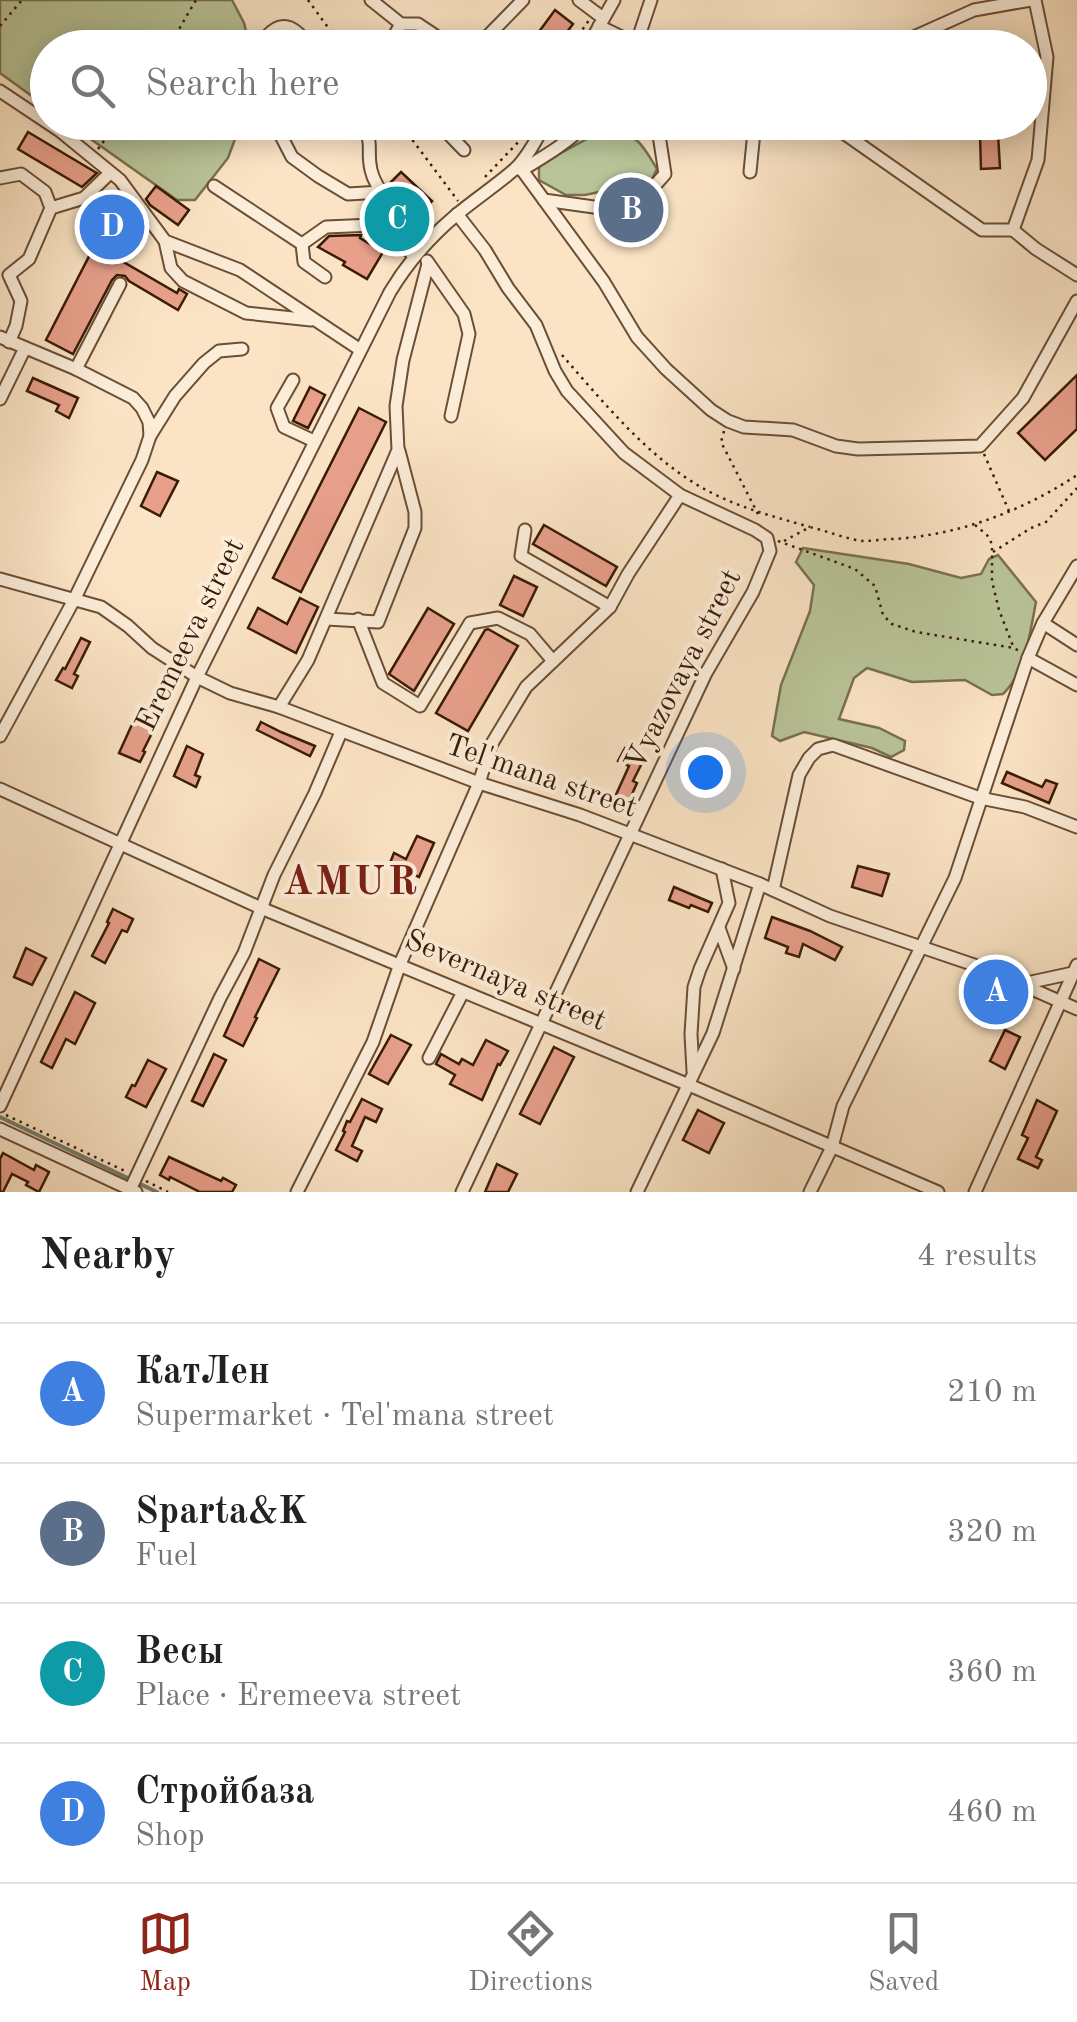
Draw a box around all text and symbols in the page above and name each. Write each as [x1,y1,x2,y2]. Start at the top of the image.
search box [30,30,1047,140]
icon: search [65,58,120,113]
text: Search here [145,66,340,104]
pin: B [598,172,664,248]
pin: C [364,182,430,256]
pin: D [80,190,144,264]
street label: Eremeeva street [131,534,251,736]
street label: Vyazovaya street [620,565,748,775]
street label: Tel'mana street [441,730,641,824]
your location [680,747,731,798]
district label: AMUR [283,864,419,904]
street label: Severnaya street [400,925,610,1037]
pin: A [964,954,1028,1030]
text: Nearby [40,1236,176,1278]
text: 4 results [917,1241,1037,1273]
text: КатЛен [135,1354,270,1392]
text: A [60,1377,85,1409]
text: 210 m [947,1377,1037,1409]
text: Supermarket · Tel'mana street [135,1401,554,1433]
text: Sparta&K [135,1494,307,1532]
text: B [61,1517,84,1549]
text: 320 m [947,1517,1037,1549]
text: Fuel [135,1541,197,1573]
text: Весы [135,1634,224,1672]
text: C [62,1657,83,1689]
text: 360 m [947,1657,1037,1689]
text: Place · Eremeeva street [135,1681,461,1713]
text: Стройбаза [135,1774,314,1812]
text: D [60,1797,85,1829]
text: 460 m [947,1797,1037,1829]
text: Shop [135,1821,205,1853]
tab: Map [138,1906,193,2001]
tab: Directions [468,1906,593,2001]
tab: Saved [868,1906,939,2001]

